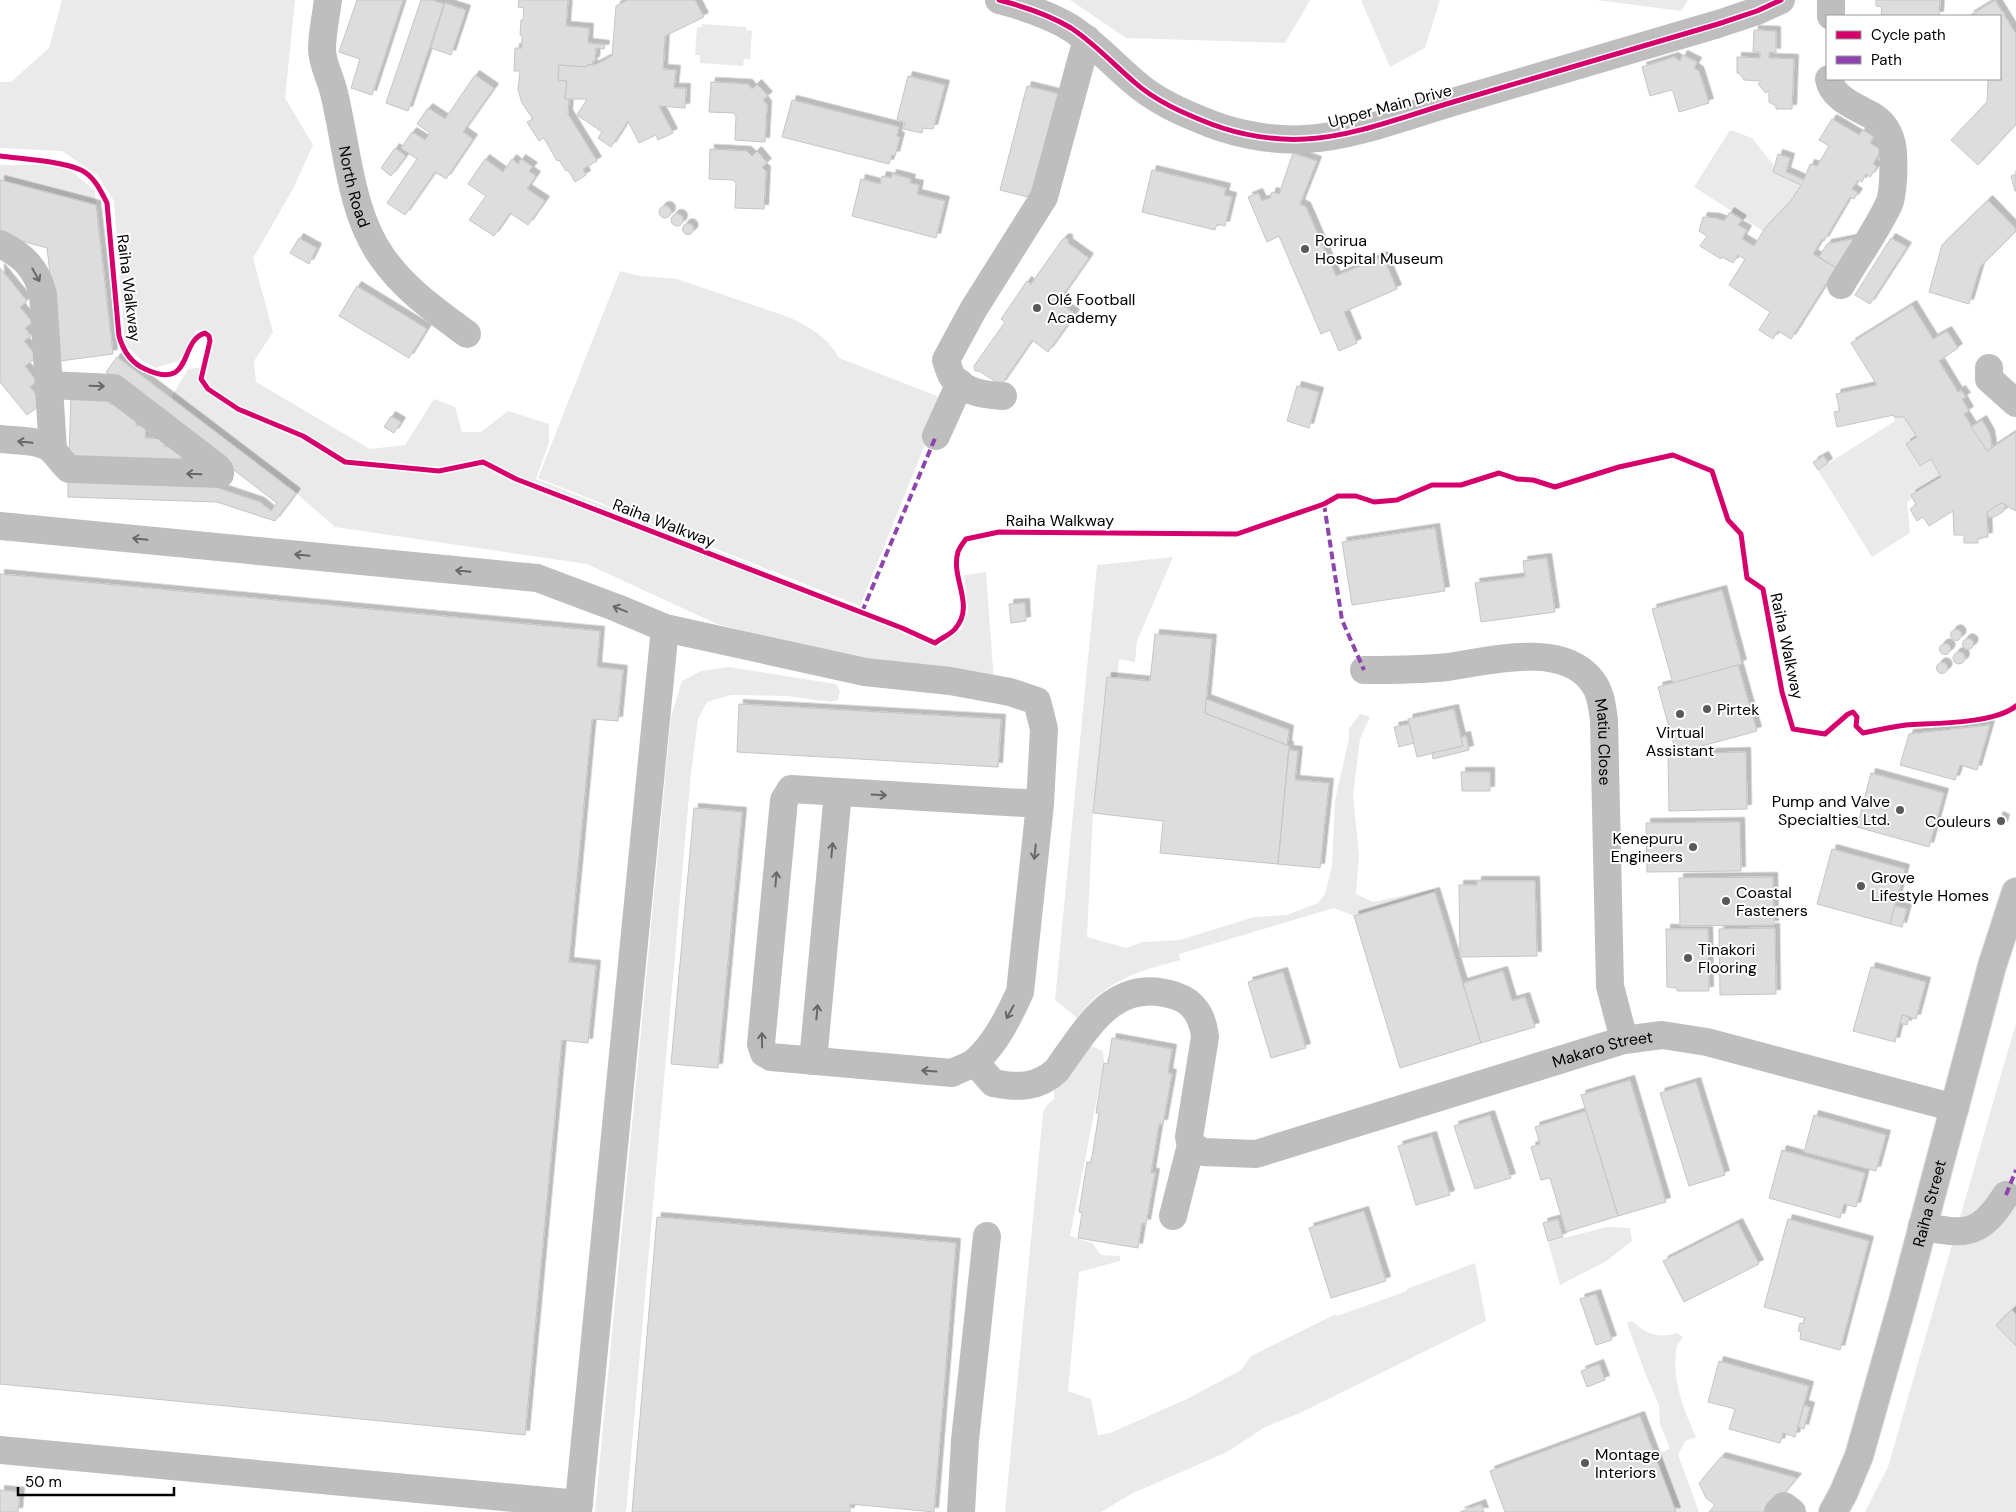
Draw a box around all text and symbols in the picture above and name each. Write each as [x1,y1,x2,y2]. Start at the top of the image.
legend [1826,15,2001,80]
text: Cycle path [1871,25,1946,45]
text: Path [1871,50,1902,70]
street label: Upper Main Drive [1326,79,1454,133]
street label: North Road [334,144,375,231]
place label: Porirua Hospital Museum [1315,230,1443,269]
street label: Raiha Walkway [112,233,146,343]
marker: Porirua Hospital Museum [1299,243,1311,255]
one-way arrow [31,268,41,283]
place label: Olé Football Academy [1047,289,1135,328]
marker: Olé Football Academy [1031,302,1043,314]
one-way arrow [89,382,105,391]
one-way arrow [17,437,33,447]
one-way arrow [187,469,203,478]
street label: Raiha Walkway [610,494,718,552]
street label: Raiha Walkway [1006,510,1114,531]
one-way arrow [132,534,148,543]
one-way arrow [294,550,310,560]
one-way arrow [456,566,472,576]
street label: Raiha Walkway [1765,591,1809,701]
one-way arrow [613,604,628,613]
street label: Matiu Close [1590,697,1616,786]
place label: Pirtek [1717,699,1759,720]
marker: Pirtek [1701,703,1713,715]
marker: Virtual Assistant [1674,708,1686,720]
place label: Virtual Assistant [1646,722,1714,761]
one-way arrow [871,790,887,799]
place label: Pump and Valve Specialties Ltd. [1772,791,1890,830]
marker: Pump and Valve Specialties Ltd. [1894,804,1906,816]
place label: Couleurs [1925,811,1991,832]
marker: Couleurs [1995,815,2007,827]
place label: Kenepuru Engineers [1611,828,1683,867]
marker: Kenepuru Engineers [1687,841,1699,853]
one-way arrow [827,843,837,859]
one-way arrow [1031,844,1040,860]
place label: Grove Lifestyle Homes [1871,867,1989,906]
one-way arrow [772,871,781,887]
marker: Grove Lifestyle Homes [1855,880,1867,892]
place label: Coastal Fasteners [1736,882,1808,921]
marker: Coastal Fasteners [1720,895,1732,907]
place label: Tinakori Flooring [1698,939,1757,978]
marker: Tinakori Flooring [1682,952,1694,964]
one-way arrow [812,1004,822,1020]
one-way arrow [1005,1004,1015,1019]
street label: Makaro Street [1549,1026,1654,1072]
one-way arrow [757,1033,767,1049]
one-way arrow [921,1066,937,1076]
street label: Raiha Street [1907,1157,1951,1249]
place label: Montage Interiors [1595,1444,1660,1483]
marker: Montage Interiors [1579,1457,1591,1469]
scale bar [18,1464,174,1496]
text: 50 m [25,1472,62,1492]

